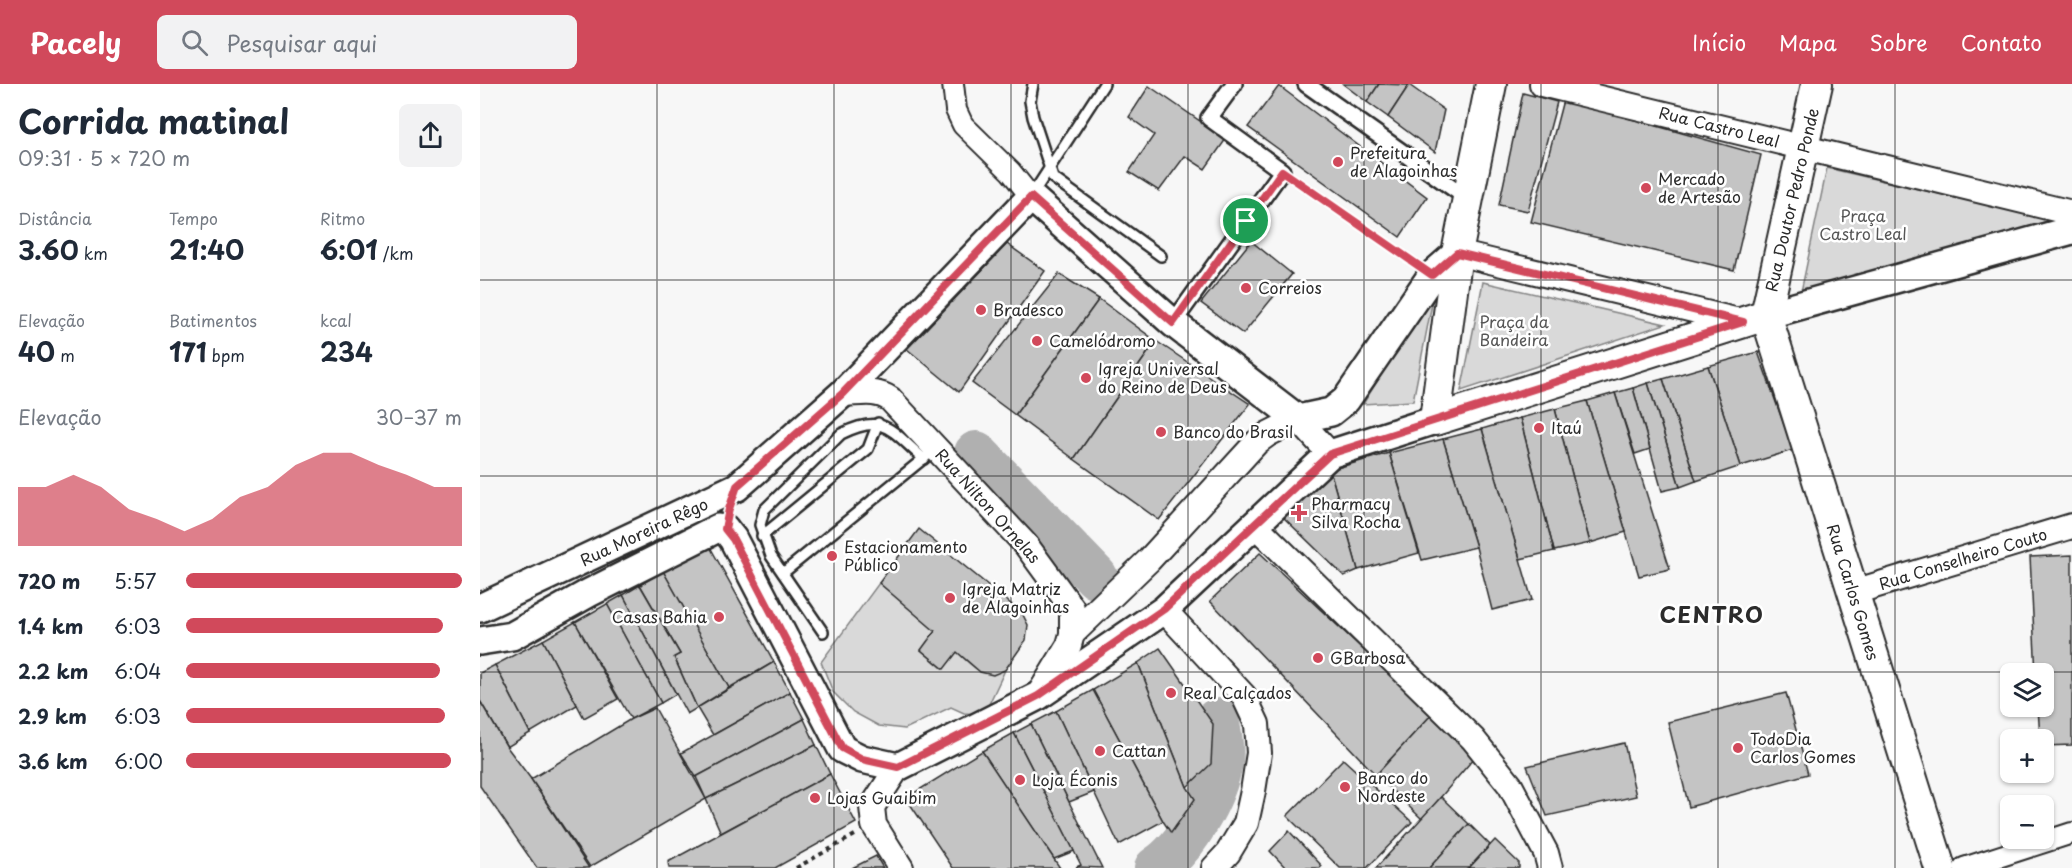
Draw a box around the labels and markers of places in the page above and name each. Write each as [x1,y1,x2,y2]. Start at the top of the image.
place label: Prefeitura de Alagoinhas [1350,140,1457,182]
marker: Prefeitura de Alagoinhas [1331,155,1345,169]
place label: Mercado de Artesão [1658,166,1741,208]
marker: Mercado de Artesão [1639,181,1653,195]
pin [1220,195,1271,246]
place label: Correios [1258,275,1322,299]
marker: Correios [1239,281,1253,295]
place label: Bradesco [993,297,1064,321]
marker: Bradesco [974,303,988,317]
place label: Camelódromo [1049,328,1156,352]
marker: Camelódromo [1030,334,1044,348]
place label: Igreja Universal do Reino de Deus [1098,356,1227,398]
marker: Igreja Universal do Reino de Deus [1079,371,1093,385]
place label: Itaú [1551,415,1582,439]
place label: Banco do Brasil [1173,419,1293,443]
marker: Itaú [1532,421,1546,435]
marker: Banco do Brasil [1154,425,1168,439]
place label: Pharmacy Silva Rocha [1311,491,1401,533]
marker: Pharmacy Silva Rocha [1292,506,1306,520]
place label: Estacionamento Público [844,534,968,576]
marker: Estacionamento Público [825,549,839,563]
place label: Igreja Matriz de Alagoinhas [962,576,1069,618]
marker: Igreja Matriz de Alagoinhas [943,591,957,605]
place label: Casas Bahia [612,604,707,628]
marker: Casas Bahia [712,610,726,624]
place label: GBarbosa [1330,645,1406,669]
marker: GBarbosa [1311,651,1325,665]
place label: Real Calçados [1183,680,1292,704]
marker: Real Calçados [1164,686,1178,700]
place label: TodoDia Carlos Gomes [1750,726,1856,768]
place label: Cattan [1112,738,1166,762]
marker: TodoDia Carlos Gomes [1731,741,1745,755]
marker: Cattan [1093,744,1107,758]
place label: Banco do Nordeste [1357,765,1428,807]
place label: Loja Éconis [1032,767,1118,791]
marker: Loja Éconis [1013,773,1027,787]
marker: Banco do Nordeste [1338,780,1352,794]
place label: Lojas Guaibim [827,785,937,809]
marker: Lojas Guaibim [808,791,822,805]

